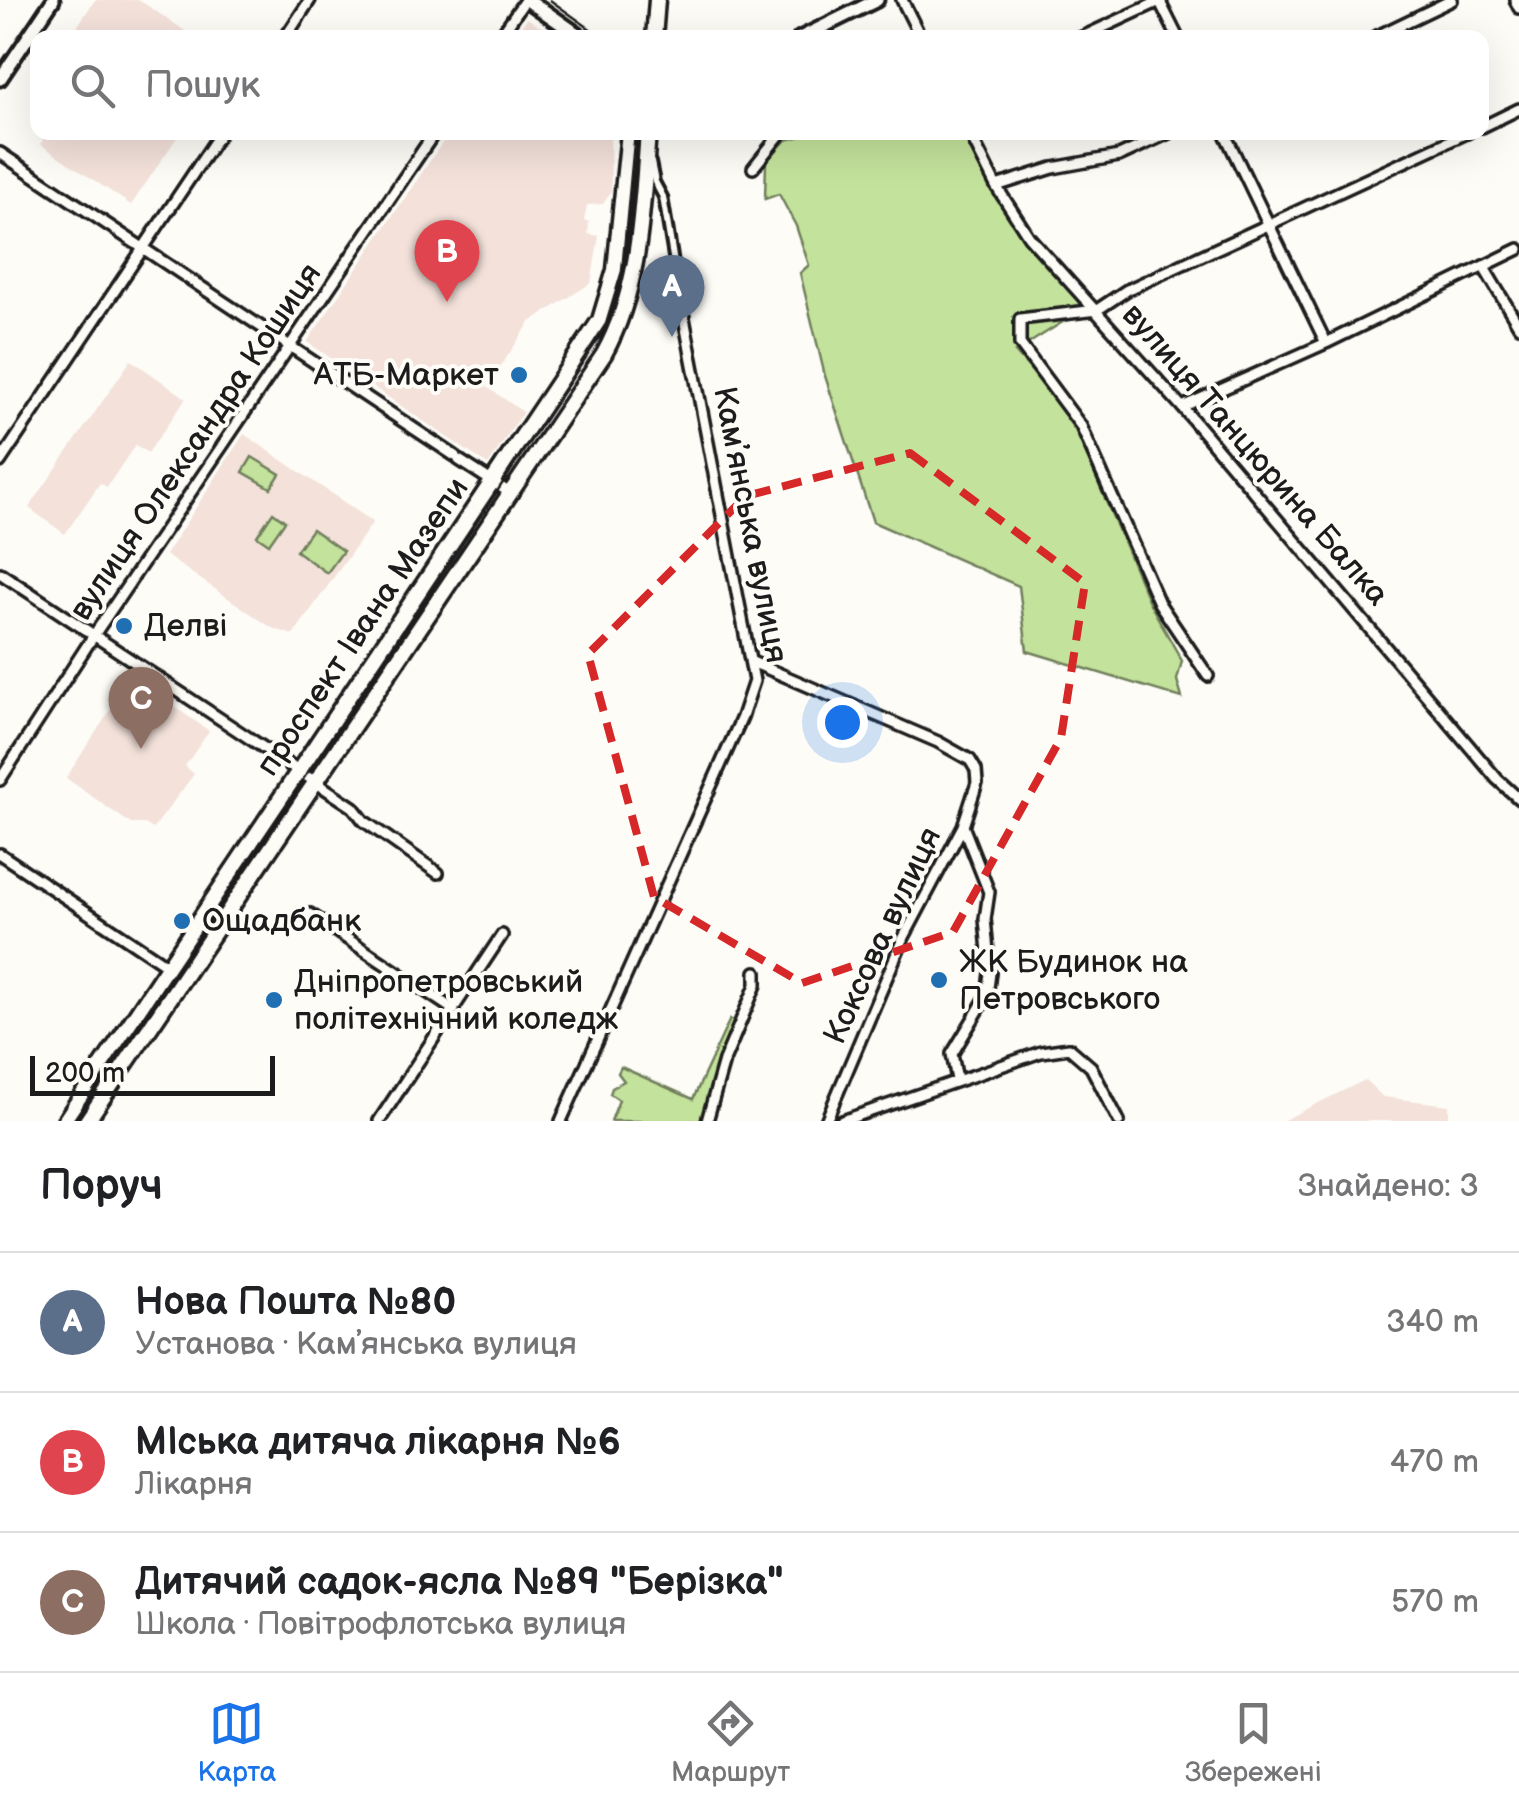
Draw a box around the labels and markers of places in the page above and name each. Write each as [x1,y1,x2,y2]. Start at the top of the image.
pin: B [414,220,480,302]
pin: A [640,255,704,337]
place label: АТБ-Маркет [313,356,499,395]
marker: АТБ-Маркет [508,364,530,386]
place label: Делві [144,607,227,646]
marker: Делві [113,615,135,637]
pin: C [108,666,174,749]
place label: Ощадбанк [202,902,361,941]
marker: Ощадбанк [171,910,193,932]
place label: ЖК Будинок на Петровського [959,943,1188,1019]
place label: Дніпропетровський політехнічний коледж [294,963,619,1039]
marker: ЖК Будинок на Петровського [928,969,950,991]
marker: Дніпропетровський політехнічний коледж [263,989,285,1011]

